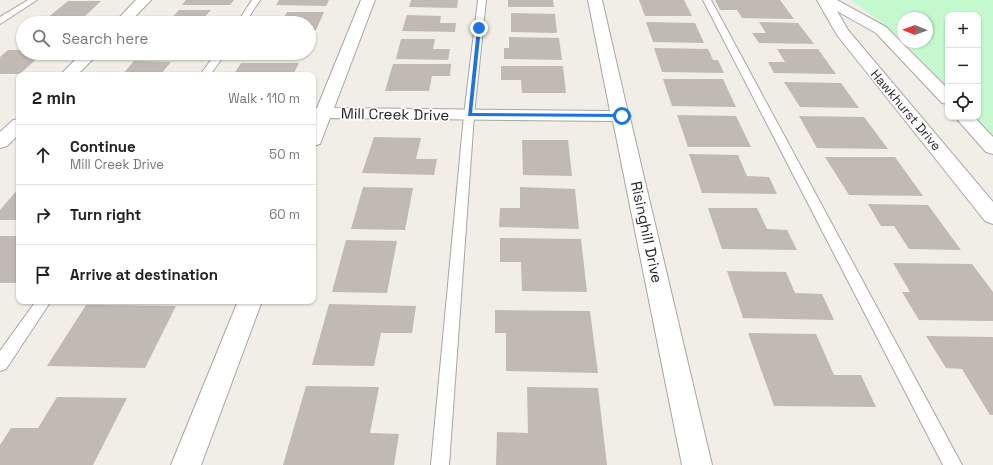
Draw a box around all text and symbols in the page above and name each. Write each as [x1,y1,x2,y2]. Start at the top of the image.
north arrow [897,12,933,48]
map controls [945,12,981,120]
button: + [945,12,981,48]
search box [16,16,316,60]
route end [470,19,488,37]
icon: search [30,27,52,49]
text: Search here [62,29,148,48]
button: − [945,48,981,84]
street label: Hawkhurst Drive [867,66,945,154]
button: locate [945,84,981,120]
text: 2 min [32,87,76,109]
text: Walk · 110 m [228,90,300,107]
street label: Mill Creek Drive [341,104,450,124]
route start [613,107,631,125]
text: Continue [70,137,136,156]
icon: ahead [32,144,54,166]
text: 50 m [269,146,300,163]
text: Mill Creek Drive [70,156,164,173]
street label: Risinghill Drive [627,179,667,285]
icon: right [32,204,54,226]
text: Turn right [70,205,141,224]
text: 60 m [269,206,300,223]
icon: arrive [32,264,54,286]
text: Arrive at destination [70,265,218,284]

